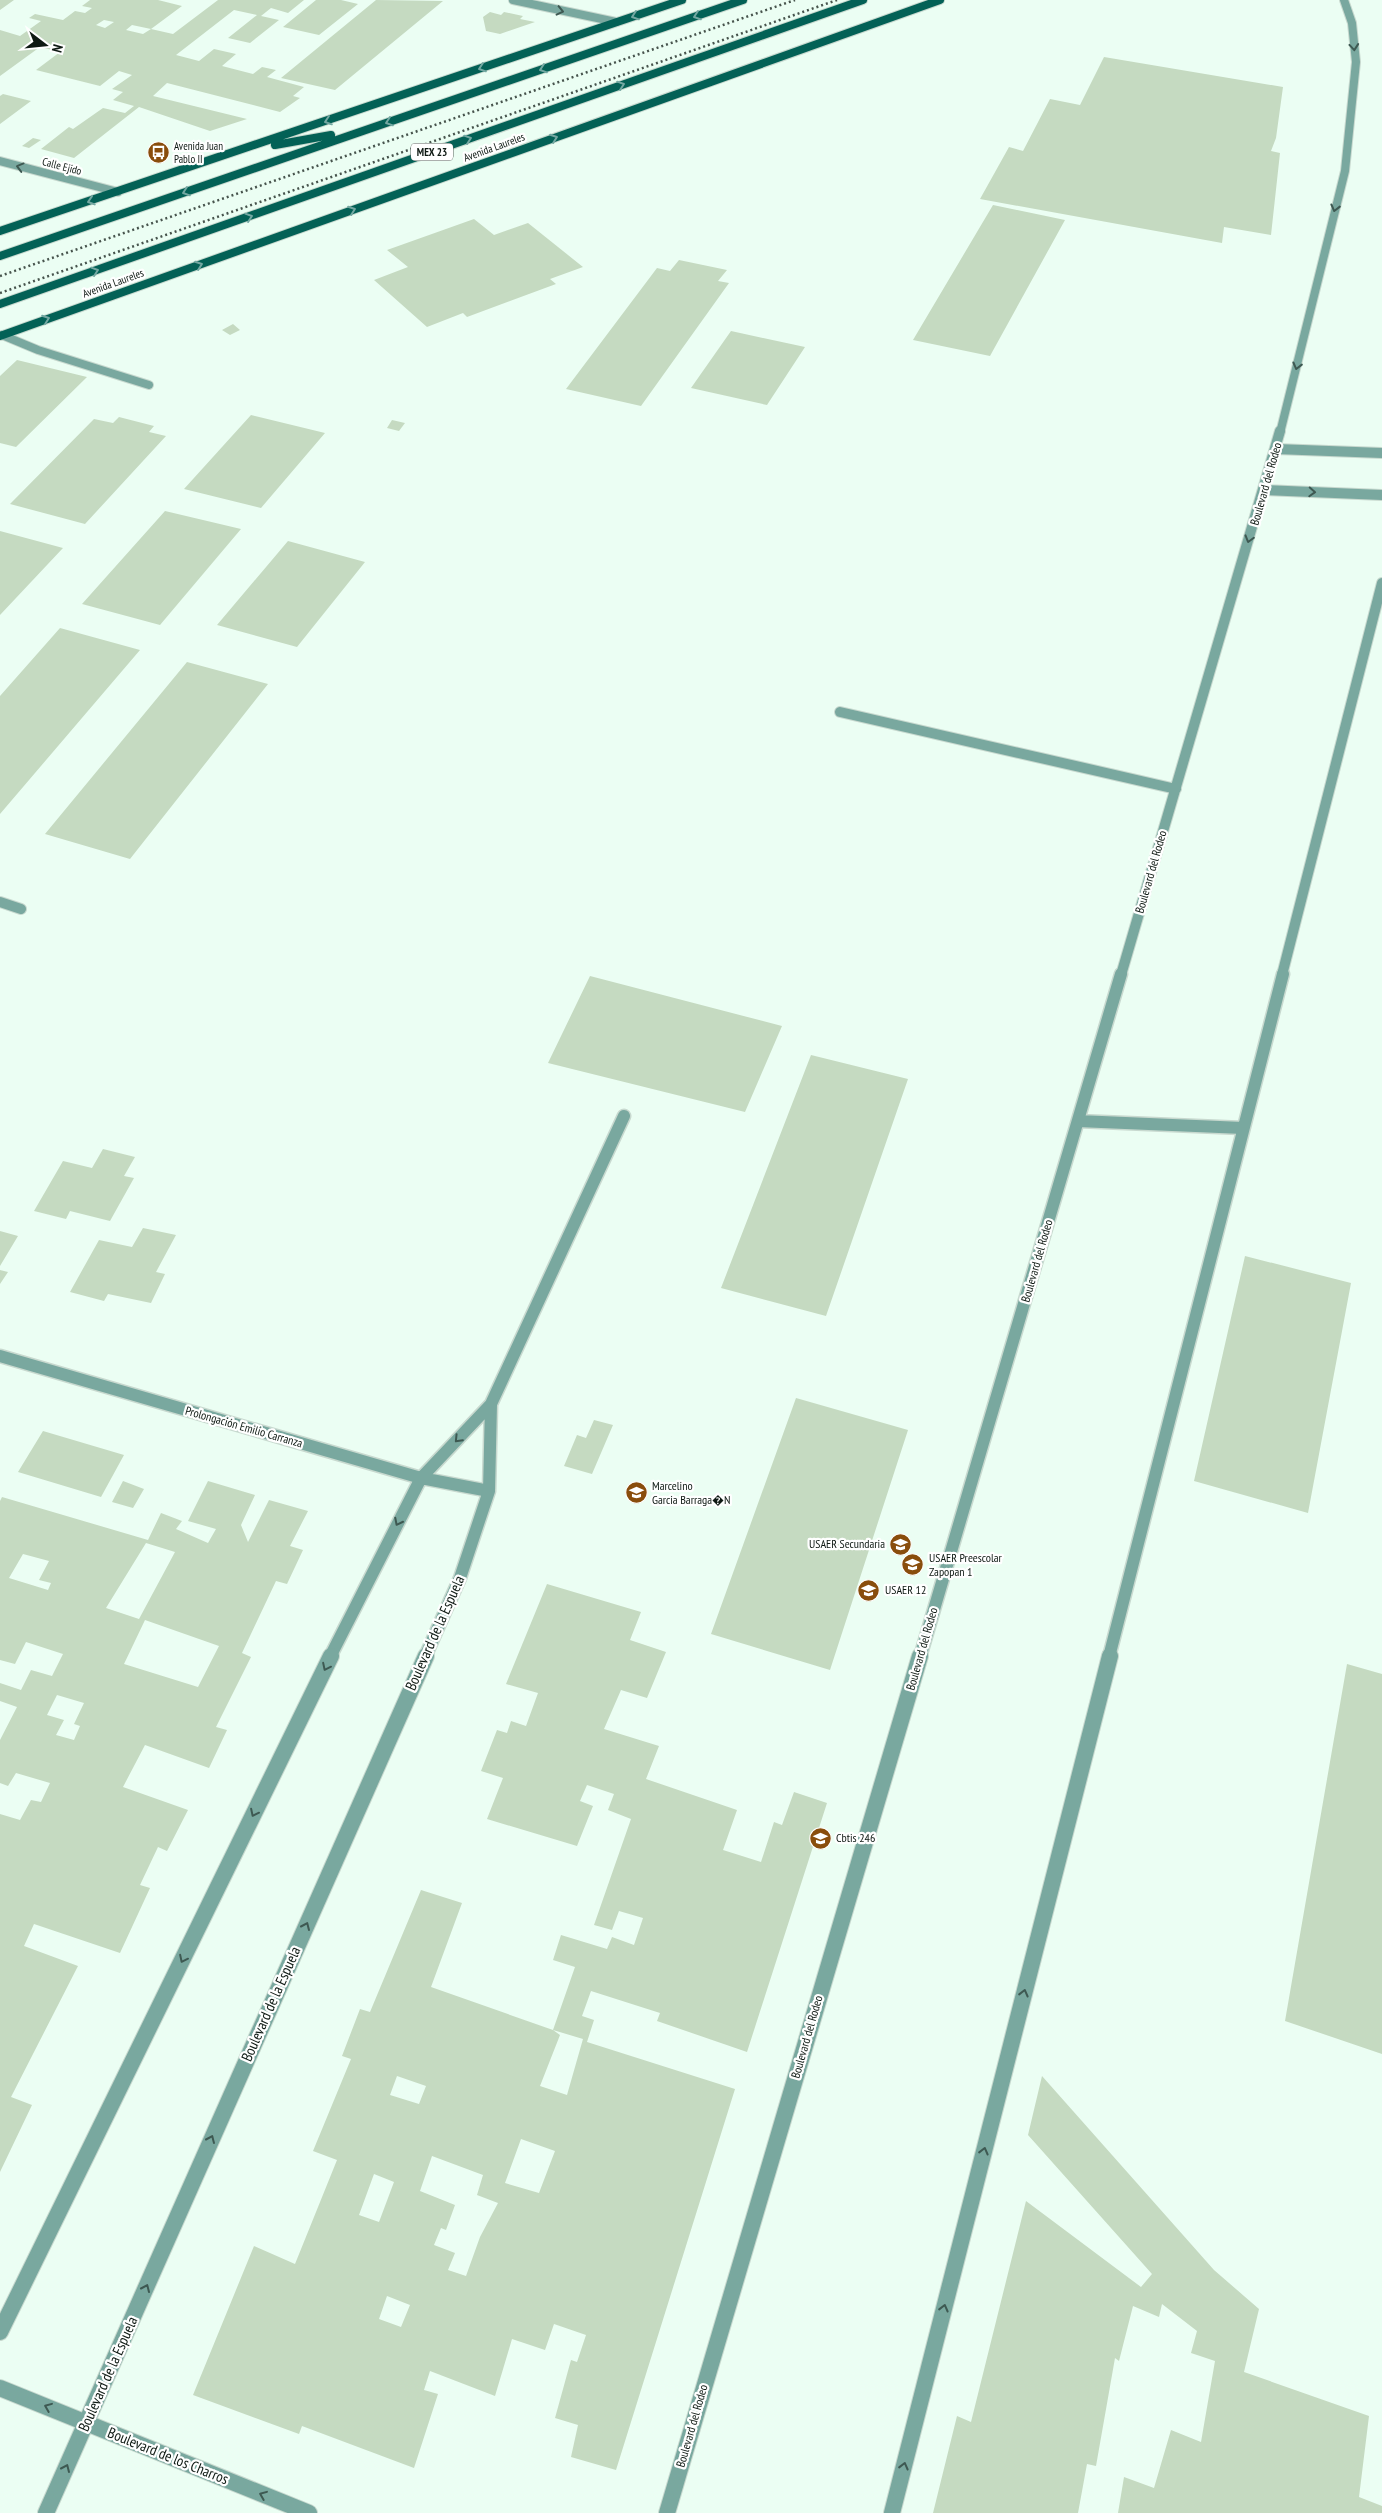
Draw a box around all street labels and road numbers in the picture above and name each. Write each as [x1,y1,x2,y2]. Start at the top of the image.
street label: Avenida Laureles [461,129,527,165]
road number: MEX 23 [411,144,453,160]
street label: Calle Ejido [41,154,83,178]
street label: Avenida Laureles [80,265,146,301]
street label: Boulevard del Rodeo [1247,441,1284,527]
street label: Boulevard del Rodeo [1132,829,1169,915]
street label: Boulevard del Rodeo [1018,1218,1055,1304]
street label: Prolongación Emilio Carranza [184,1403,305,1450]
street label: Boulevard de la Espuela [401,1572,468,1693]
street label: Boulevard del Rodeo [903,1606,940,1692]
street label: Boulevard de la Espuela [237,1943,304,2064]
street label: Boulevard del Rodeo [788,1994,825,2080]
street label: Boulevard de la Espuela [74,2313,141,2434]
street label: Boulevard del Rodeo [673,2383,710,2469]
street label: Boulevard de los Charros [105,2423,231,2488]

